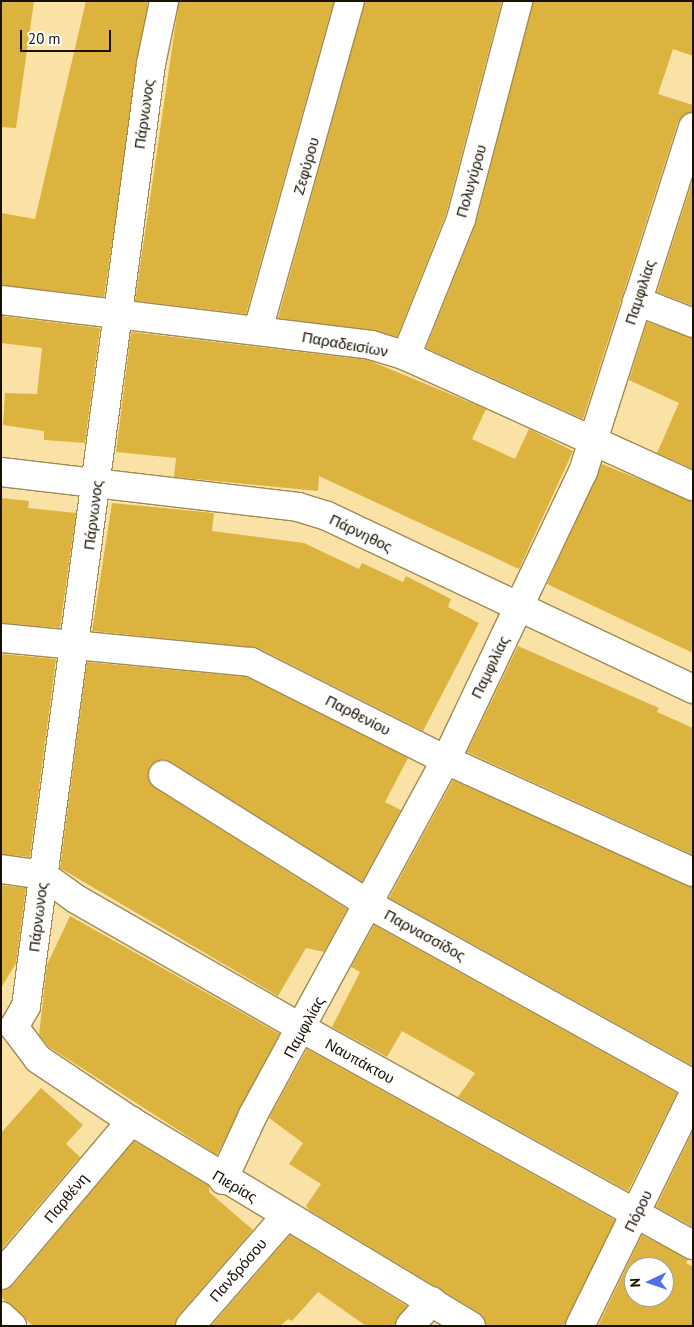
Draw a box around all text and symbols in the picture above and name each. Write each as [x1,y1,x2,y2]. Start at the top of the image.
scale bar [22,20,114,52]
text: 20 m [28,29,61,48]
street label: Πάρνωνος [130,78,158,150]
street label: Ζεφύρου [289,135,323,197]
street label: Πολυγύρου [452,142,490,220]
street label: Παμφιλίας [621,257,659,327]
street label: Παραδεισίων [301,328,389,360]
street label: Πάρνωνος [80,479,106,551]
street label: Πάρνηθος [327,510,395,556]
street label: Παμφιλίας [467,633,513,701]
street label: Παρθενίου [323,691,393,739]
street label: Πάρνωνος [25,881,51,953]
street label: Παρνασσίδος [381,905,469,965]
street label: Παμφιλίας [280,993,328,1061]
street label: Ναυπάκτου [322,1035,398,1087]
street label: Πιερίας [209,1166,261,1206]
street label: Παρθένη [40,1170,92,1226]
street label: Πόρου [620,1187,656,1235]
street label: Πανδρόσου [206,1235,270,1305]
north arrow [624,1257,674,1307]
text: N [626,1278,644,1288]

